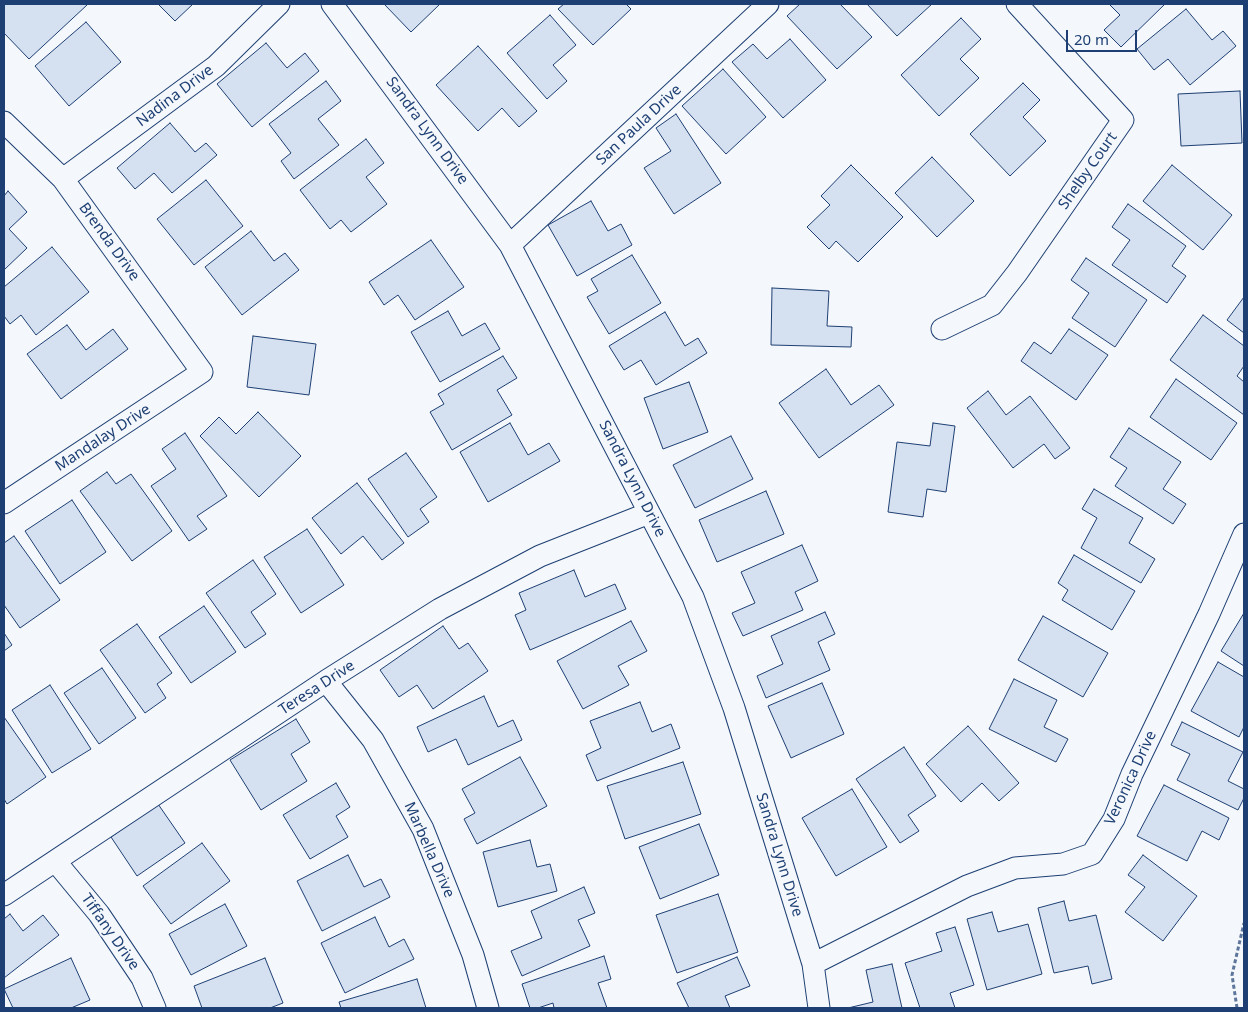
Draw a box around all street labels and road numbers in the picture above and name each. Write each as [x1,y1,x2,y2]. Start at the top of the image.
street label: Nadina Drive [133,61,217,131]
street label: Sandra Lynn Drive [382,74,472,188]
street label: San Paula Drive [593,81,685,169]
street label: Shelby Court [1055,129,1121,213]
street label: Brenda Drive [75,199,143,285]
street label: Mandalay Drive [52,401,154,475]
street label: Sandra Lynn Drive [595,418,669,540]
street label: Teresa Drive [276,657,358,719]
street label: Veronica Drive [1101,728,1161,828]
street label: Sandra Lynn Drive [752,791,806,919]
street label: Marbella Drive [400,799,458,901]
street label: Tiffany Drive [77,890,143,974]

